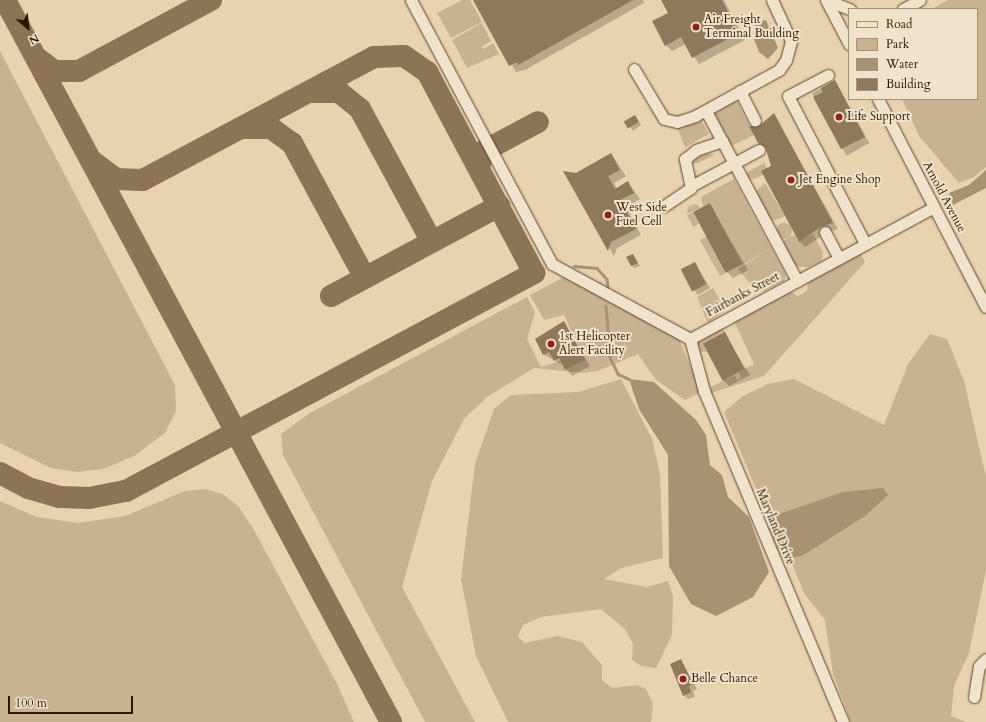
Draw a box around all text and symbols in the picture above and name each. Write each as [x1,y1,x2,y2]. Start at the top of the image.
north arrow [8,8,48,48]
legend [848,8,978,100]
place label: Air Freight Terminal Building [704,13,799,41]
text: Road [886,16,912,32]
marker: Air Freight Terminal Building [691,22,701,32]
text: N [26,30,42,48]
text: Park [886,36,909,52]
text: Water [886,56,918,72]
text: Building [886,76,930,92]
place label: Life Support [847,110,910,124]
marker: Life Support [834,112,844,122]
street label: Arnold Avenue [919,159,969,235]
place label: Jet Engine Shop [799,173,881,187]
marker: Jet Engine Shop [786,175,796,185]
place label: West Side Fuel Cell [616,201,667,229]
marker: West Side Fuel Cell [603,210,613,220]
street label: Fairbanks Street [704,270,782,320]
place label: 1st Helicopter Alert Facility [559,330,630,358]
marker: 1st Helicopter Alert Facility [546,339,556,349]
street label: Maryland Drive [753,487,797,567]
place label: Belle Chance [691,672,758,686]
marker: Belle Chance [678,674,688,684]
scale bar [10,688,135,714]
text: 100 m [15,695,47,711]

